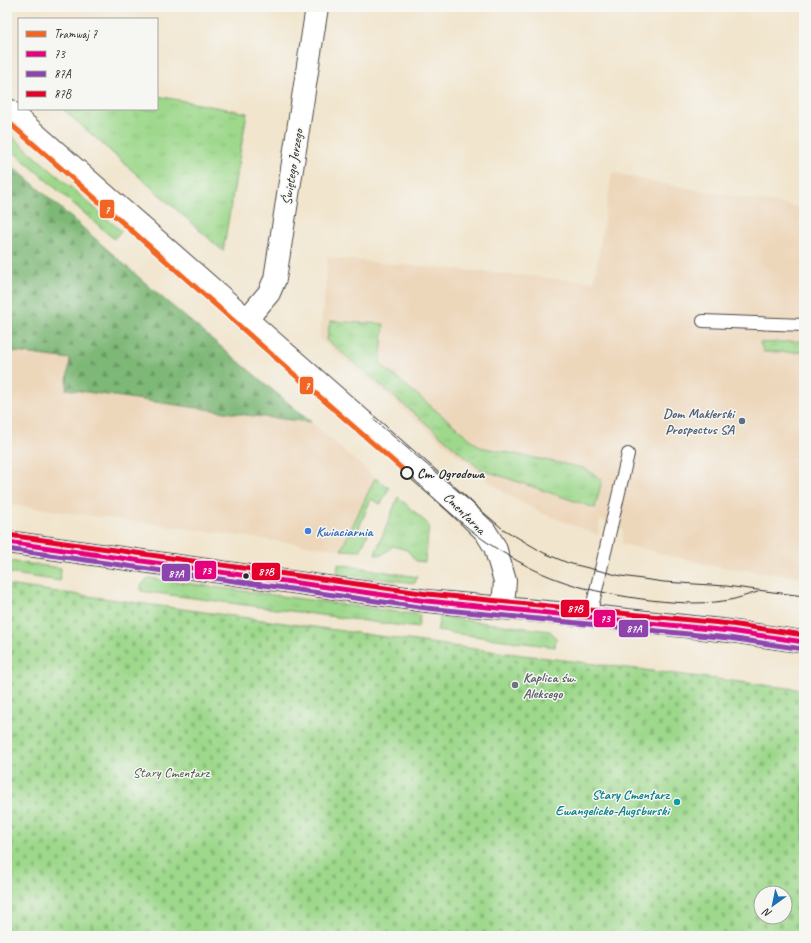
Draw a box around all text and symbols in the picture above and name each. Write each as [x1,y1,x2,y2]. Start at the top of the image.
legend [18,18,158,110]
text: Tramwaj 7 [54,26,98,42]
text: 73 [54,46,66,62]
text: 87A [54,66,72,82]
text: 87B [54,86,72,102]
street label: Świętego Jerzego [278,126,307,206]
line badge: 7 [99,199,115,219]
text: 7 [105,202,111,216]
line badge: 7 [299,376,314,395]
text: 7 [305,378,311,392]
place label: Dom Maklerski Prospectus SA [663,405,736,438]
marker: Dom Maklerski Prospectus SA [737,416,747,426]
place label: Cm. Ogrodowa [417,465,485,482]
marker: Cm. Ogrodowa [400,466,414,480]
street label: Cmentarna [440,489,490,539]
place label: Kwiaciarnia [316,523,374,540]
marker: Kwiaciarnia [303,526,313,536]
line badge: 73 [194,560,217,580]
line badge: 87B [251,562,281,581]
line badge: 87A [161,563,191,582]
text: 73 [201,563,212,577]
text: 87B [258,564,275,578]
text: 87A [168,566,185,580]
unlabelled marker [241,571,251,581]
line badge: 87B [560,599,590,618]
text: 87B [567,601,584,615]
line badge: 73 [593,609,616,628]
text: 73 [600,611,611,625]
line badge: 87A [618,619,649,638]
text: 87A [626,621,643,635]
place label: Kaplica św. Aleksego [523,669,576,702]
marker: Kaplica św. Aleksego [510,680,520,690]
park label: Stary Cmentarz [133,764,211,781]
place label: Stary Cmentarz Ewangelicko-Augsburski [555,786,671,819]
marker: Stary Cmentarz Ewangelicko-Augsburski [672,797,682,807]
north arrow [753,885,793,925]
text: N [759,904,774,921]

